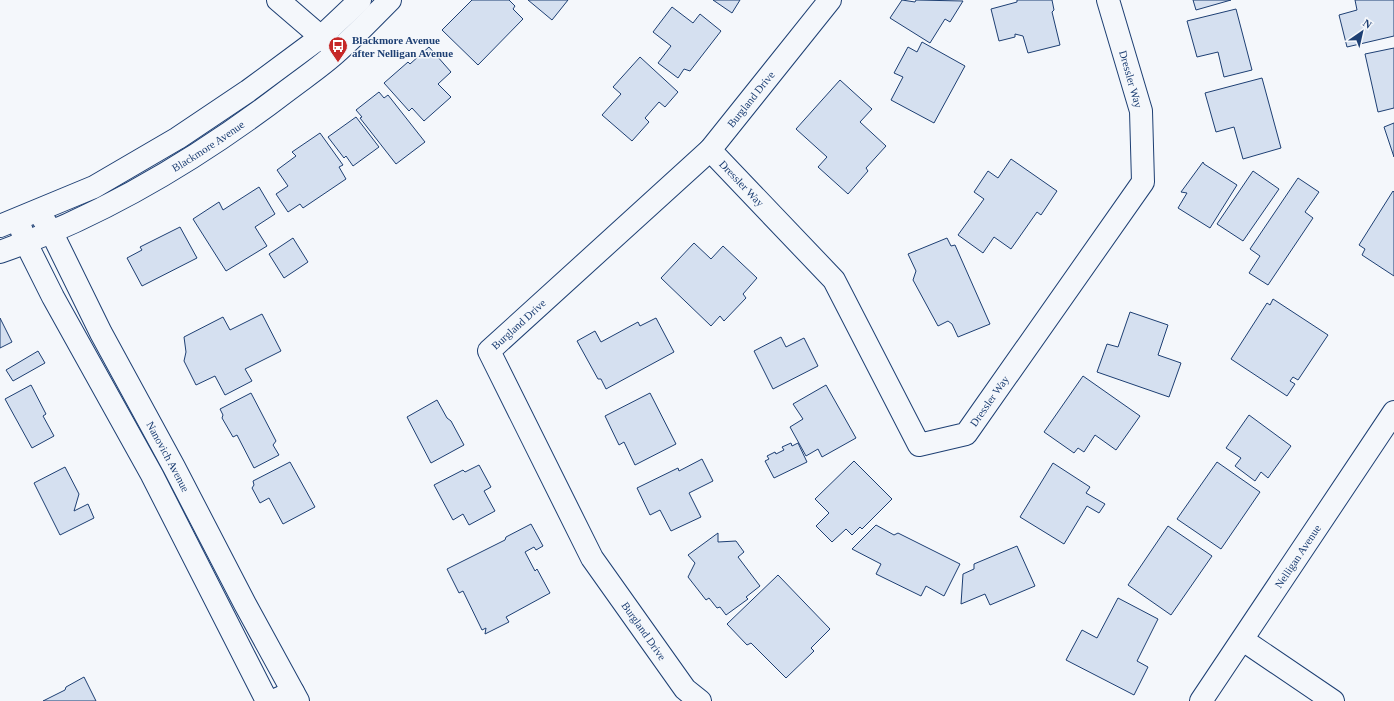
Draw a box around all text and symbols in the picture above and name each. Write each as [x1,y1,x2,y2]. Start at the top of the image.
north arrow [1342,12,1382,52]
text: N [1361,17,1374,31]
place label: Blackmore Avenue after Nelligan Avenue [352,34,453,59]
bus stop icon: Blackmore Avenue after Nelligan Avenue [327,35,349,63]
street label: Dressler Way [1117,49,1145,110]
street label: Burgland Drive [725,68,777,130]
street label: Blackmore Avenue [170,118,247,174]
street label: Dressler Way [717,158,767,209]
street label: Burgland Drive [489,297,548,352]
street label: Dressler Way [967,373,1011,429]
street label: Nanovich Avenue [144,419,192,494]
street label: Nelligan Avenue [1272,522,1323,590]
street label: Burgland Drive [619,599,669,663]

